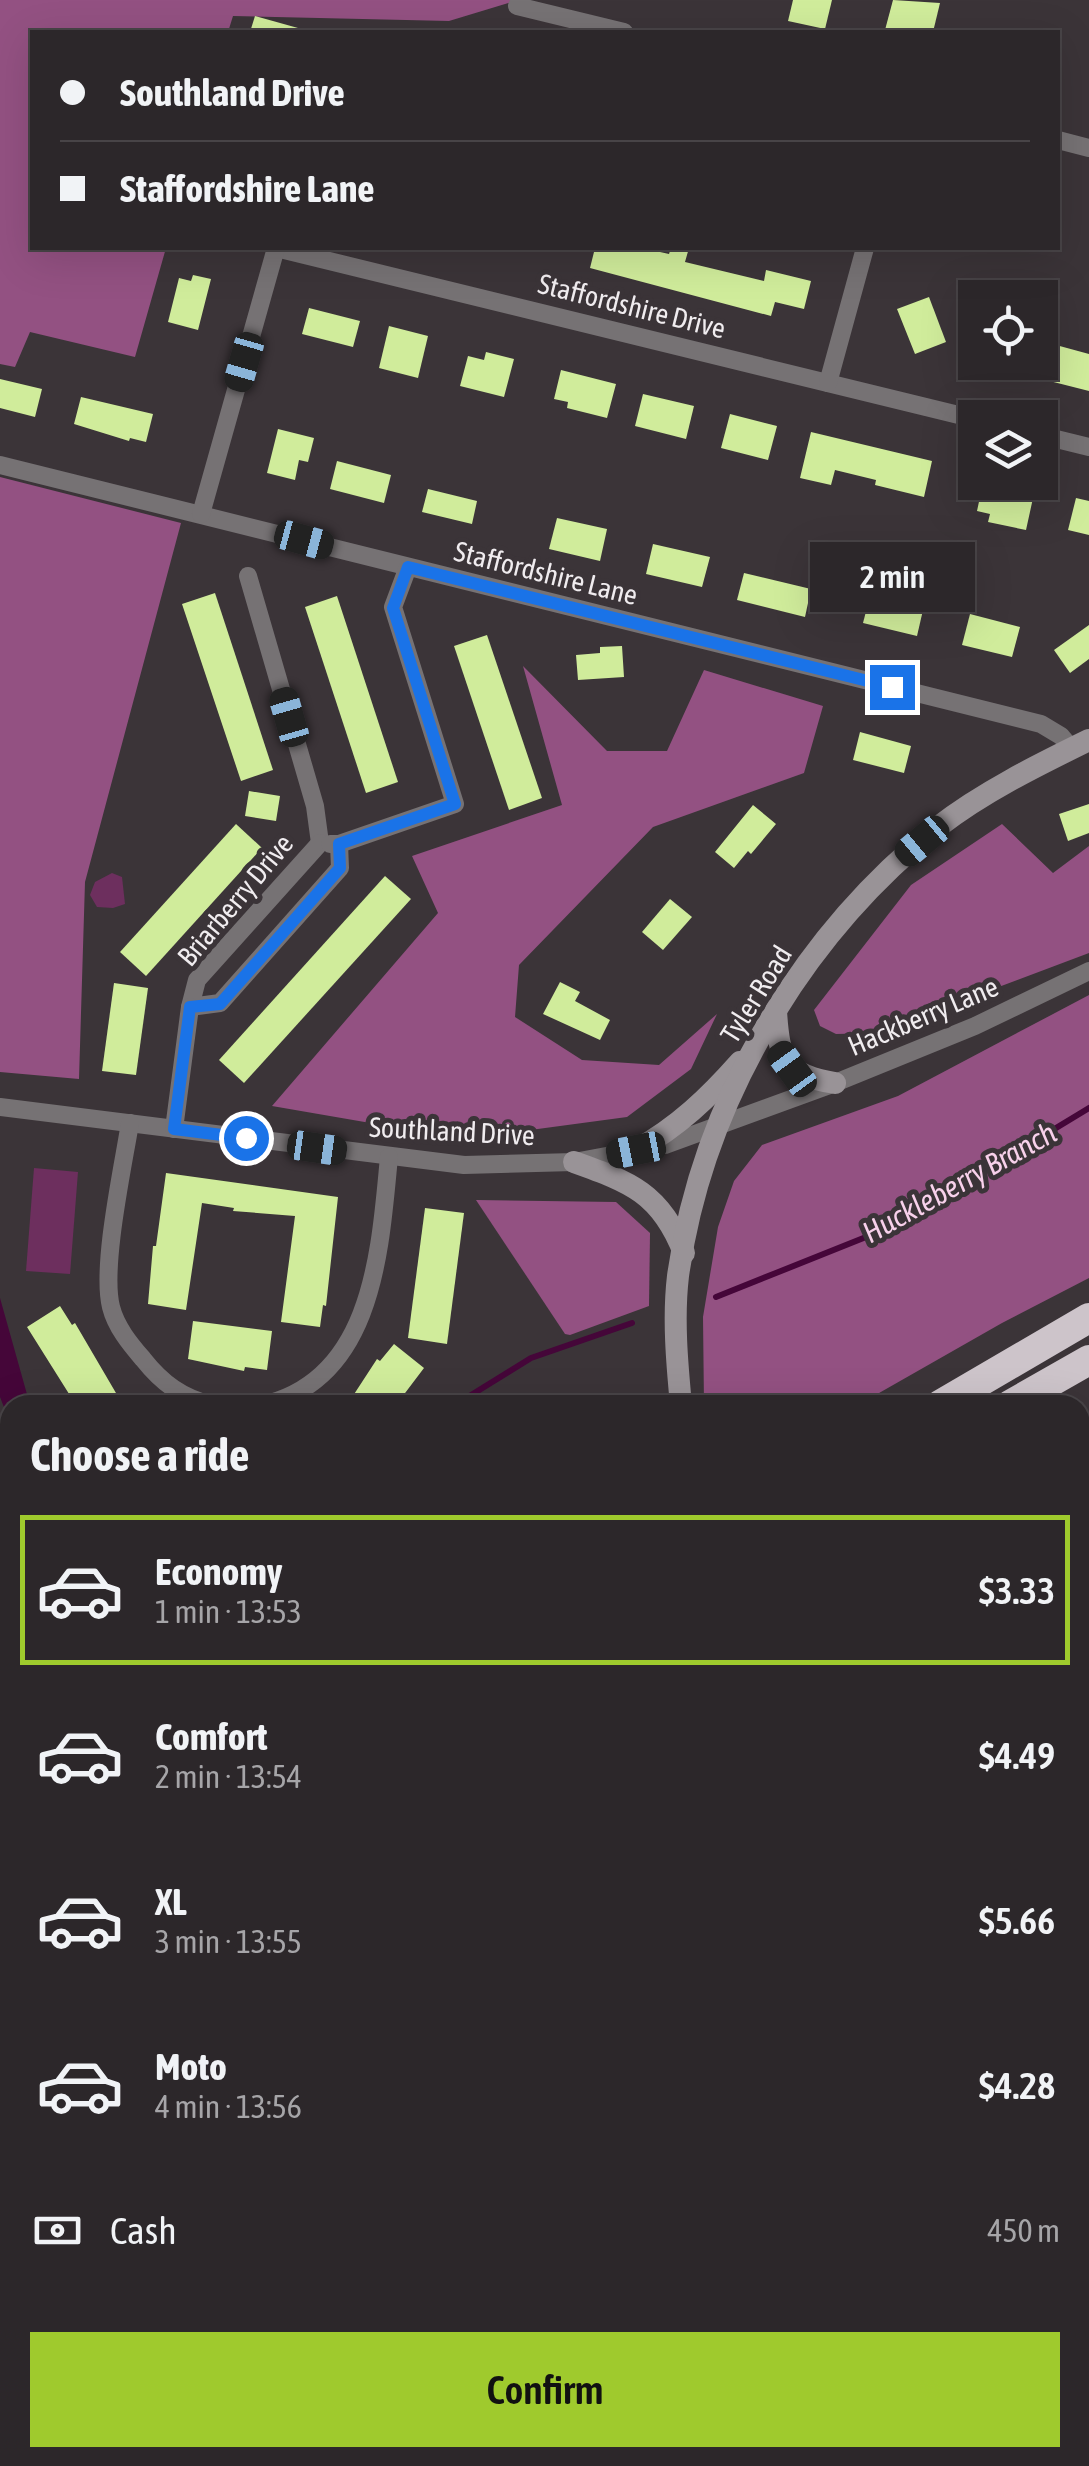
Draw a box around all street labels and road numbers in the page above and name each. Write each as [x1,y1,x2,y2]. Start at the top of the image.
street label: Staffordshire Drive [535,267,729,345]
street label: Staffordshire Lane [451,535,641,611]
street label: Briarberry Drive [171,828,299,972]
street label: Tyler Road [714,940,798,1048]
street label: Hackberry Lane [843,970,1003,1062]
street label: Southland Drive [368,1111,536,1151]

